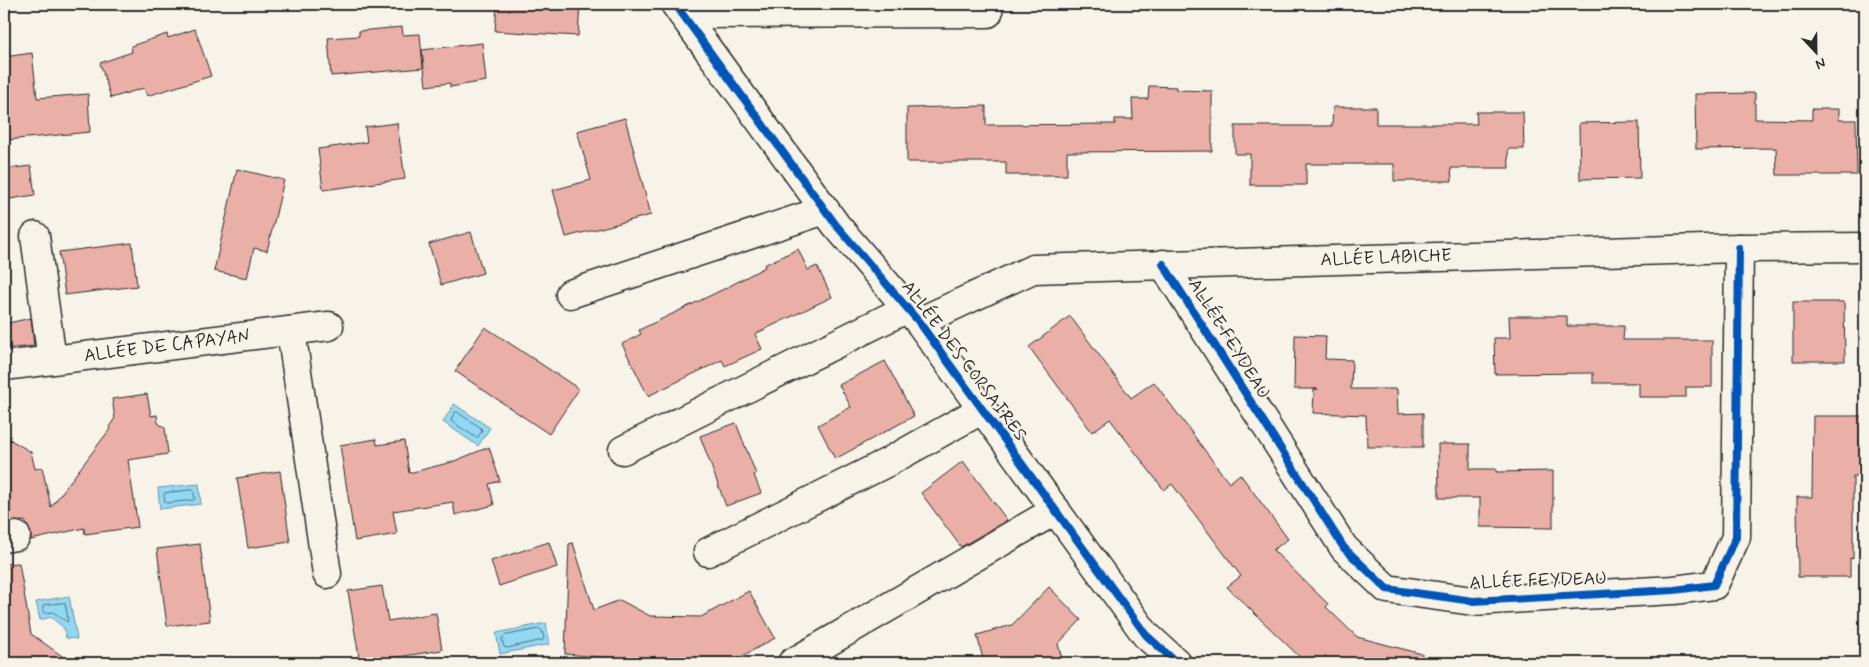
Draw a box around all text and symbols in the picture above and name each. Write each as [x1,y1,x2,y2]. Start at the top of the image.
north arrow [1792,28,1842,78]
text: N [1813,53,1828,73]
street label: ALLÉE LABICHE [1320,244,1452,272]
street label: ALLÉE FEYDEAU [1182,274,1276,404]
street label: ALLÉE DES CORSAIRES [896,276,1032,446]
street label: ALLÉE DE CAPAYAN [83,324,251,368]
street label: ALLÉE FEYDEAU [1469,567,1607,595]

